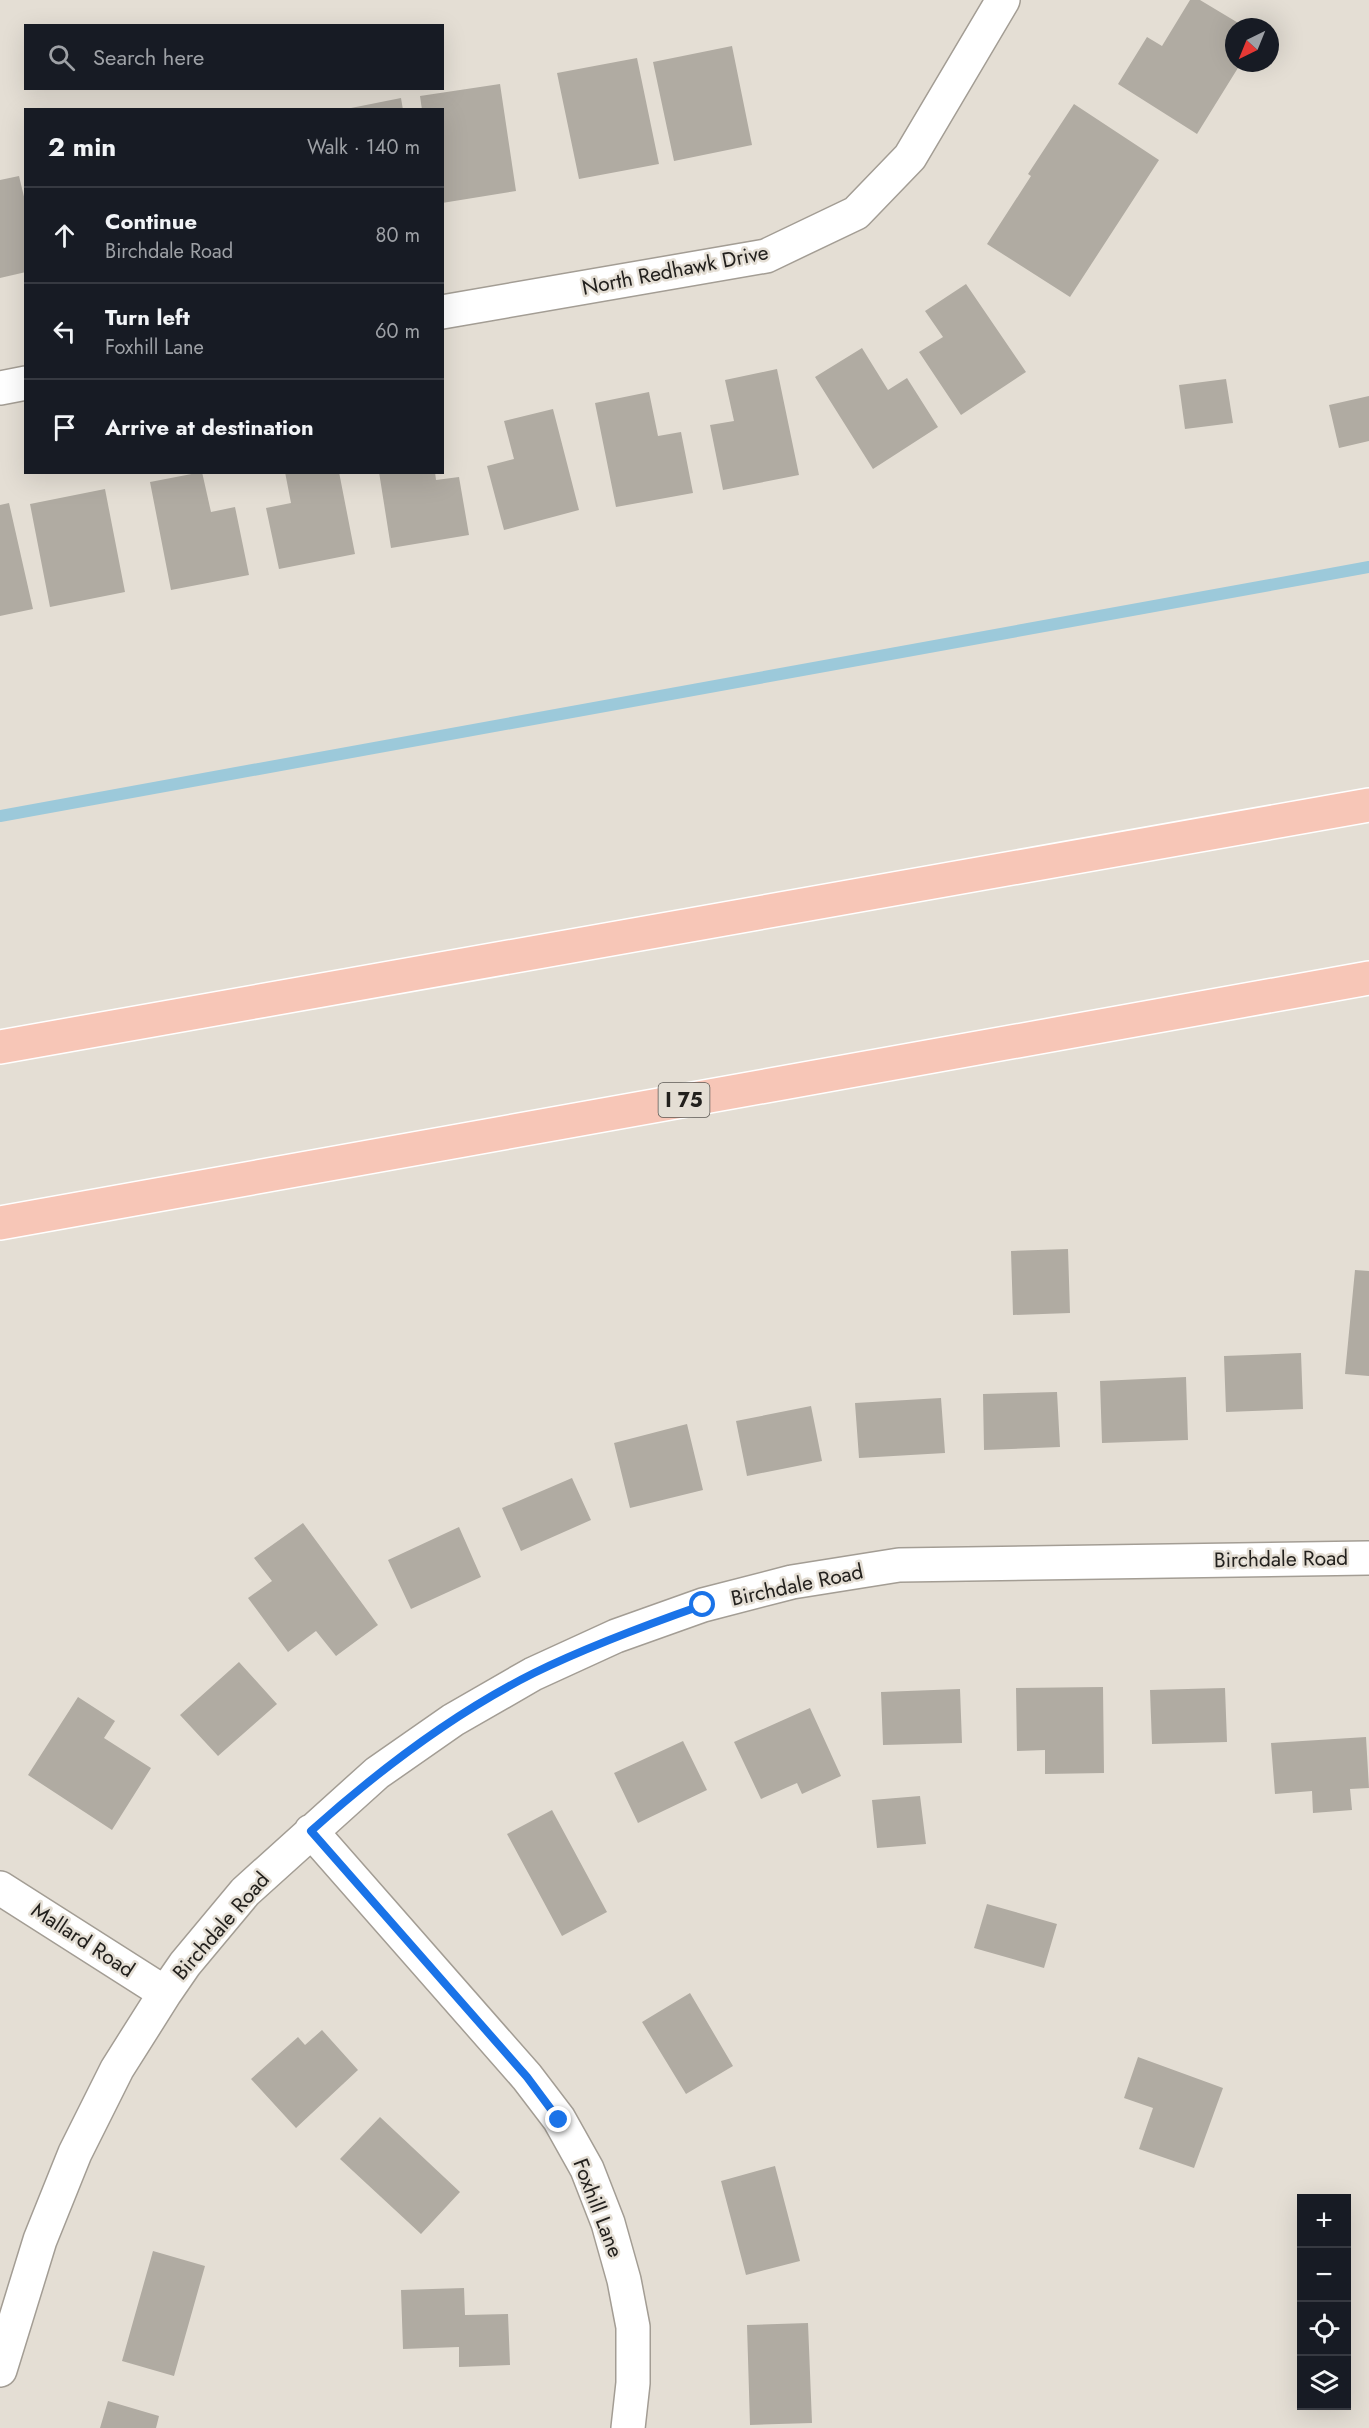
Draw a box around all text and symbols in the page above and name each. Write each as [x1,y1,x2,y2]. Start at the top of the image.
north arrow [1225,18,1279,72]
search box [24,24,444,90]
icon: search [45,41,78,74]
text: Search here [93,41,204,73]
text: 2 min [48,128,116,166]
text: Walk · 140 m [307,133,420,162]
text: Continue [105,205,197,237]
icon: ahead [48,219,81,252]
text: 80 m [375,221,420,250]
text: Birchdale Road [105,237,233,266]
street label: North Redhawk Drive [579,237,771,303]
text: Turn left [105,301,190,333]
icon: left [48,315,81,348]
text: 60 m [375,317,420,346]
text: Foxhill Lane [105,333,204,362]
icon: arrive [48,411,81,444]
text: Arrive at destination [105,411,314,443]
road number: I 75 [658,1083,710,1117]
street label: Birchdale Road [1214,1543,1348,1575]
street label: Birchdale Road [728,1556,866,1614]
route start [689,1591,715,1617]
street label: Birchdale Road [166,1865,276,1987]
street label: Mallard Road [25,1895,141,1985]
route end [545,2106,571,2132]
street label: Foxhill Lane [565,2154,631,2262]
map controls [1297,2194,1351,2410]
button: + [1297,2194,1351,2248]
button: − [1297,2248,1351,2302]
button: locate [1297,2302,1351,2356]
button: layers [1297,2356,1351,2410]

